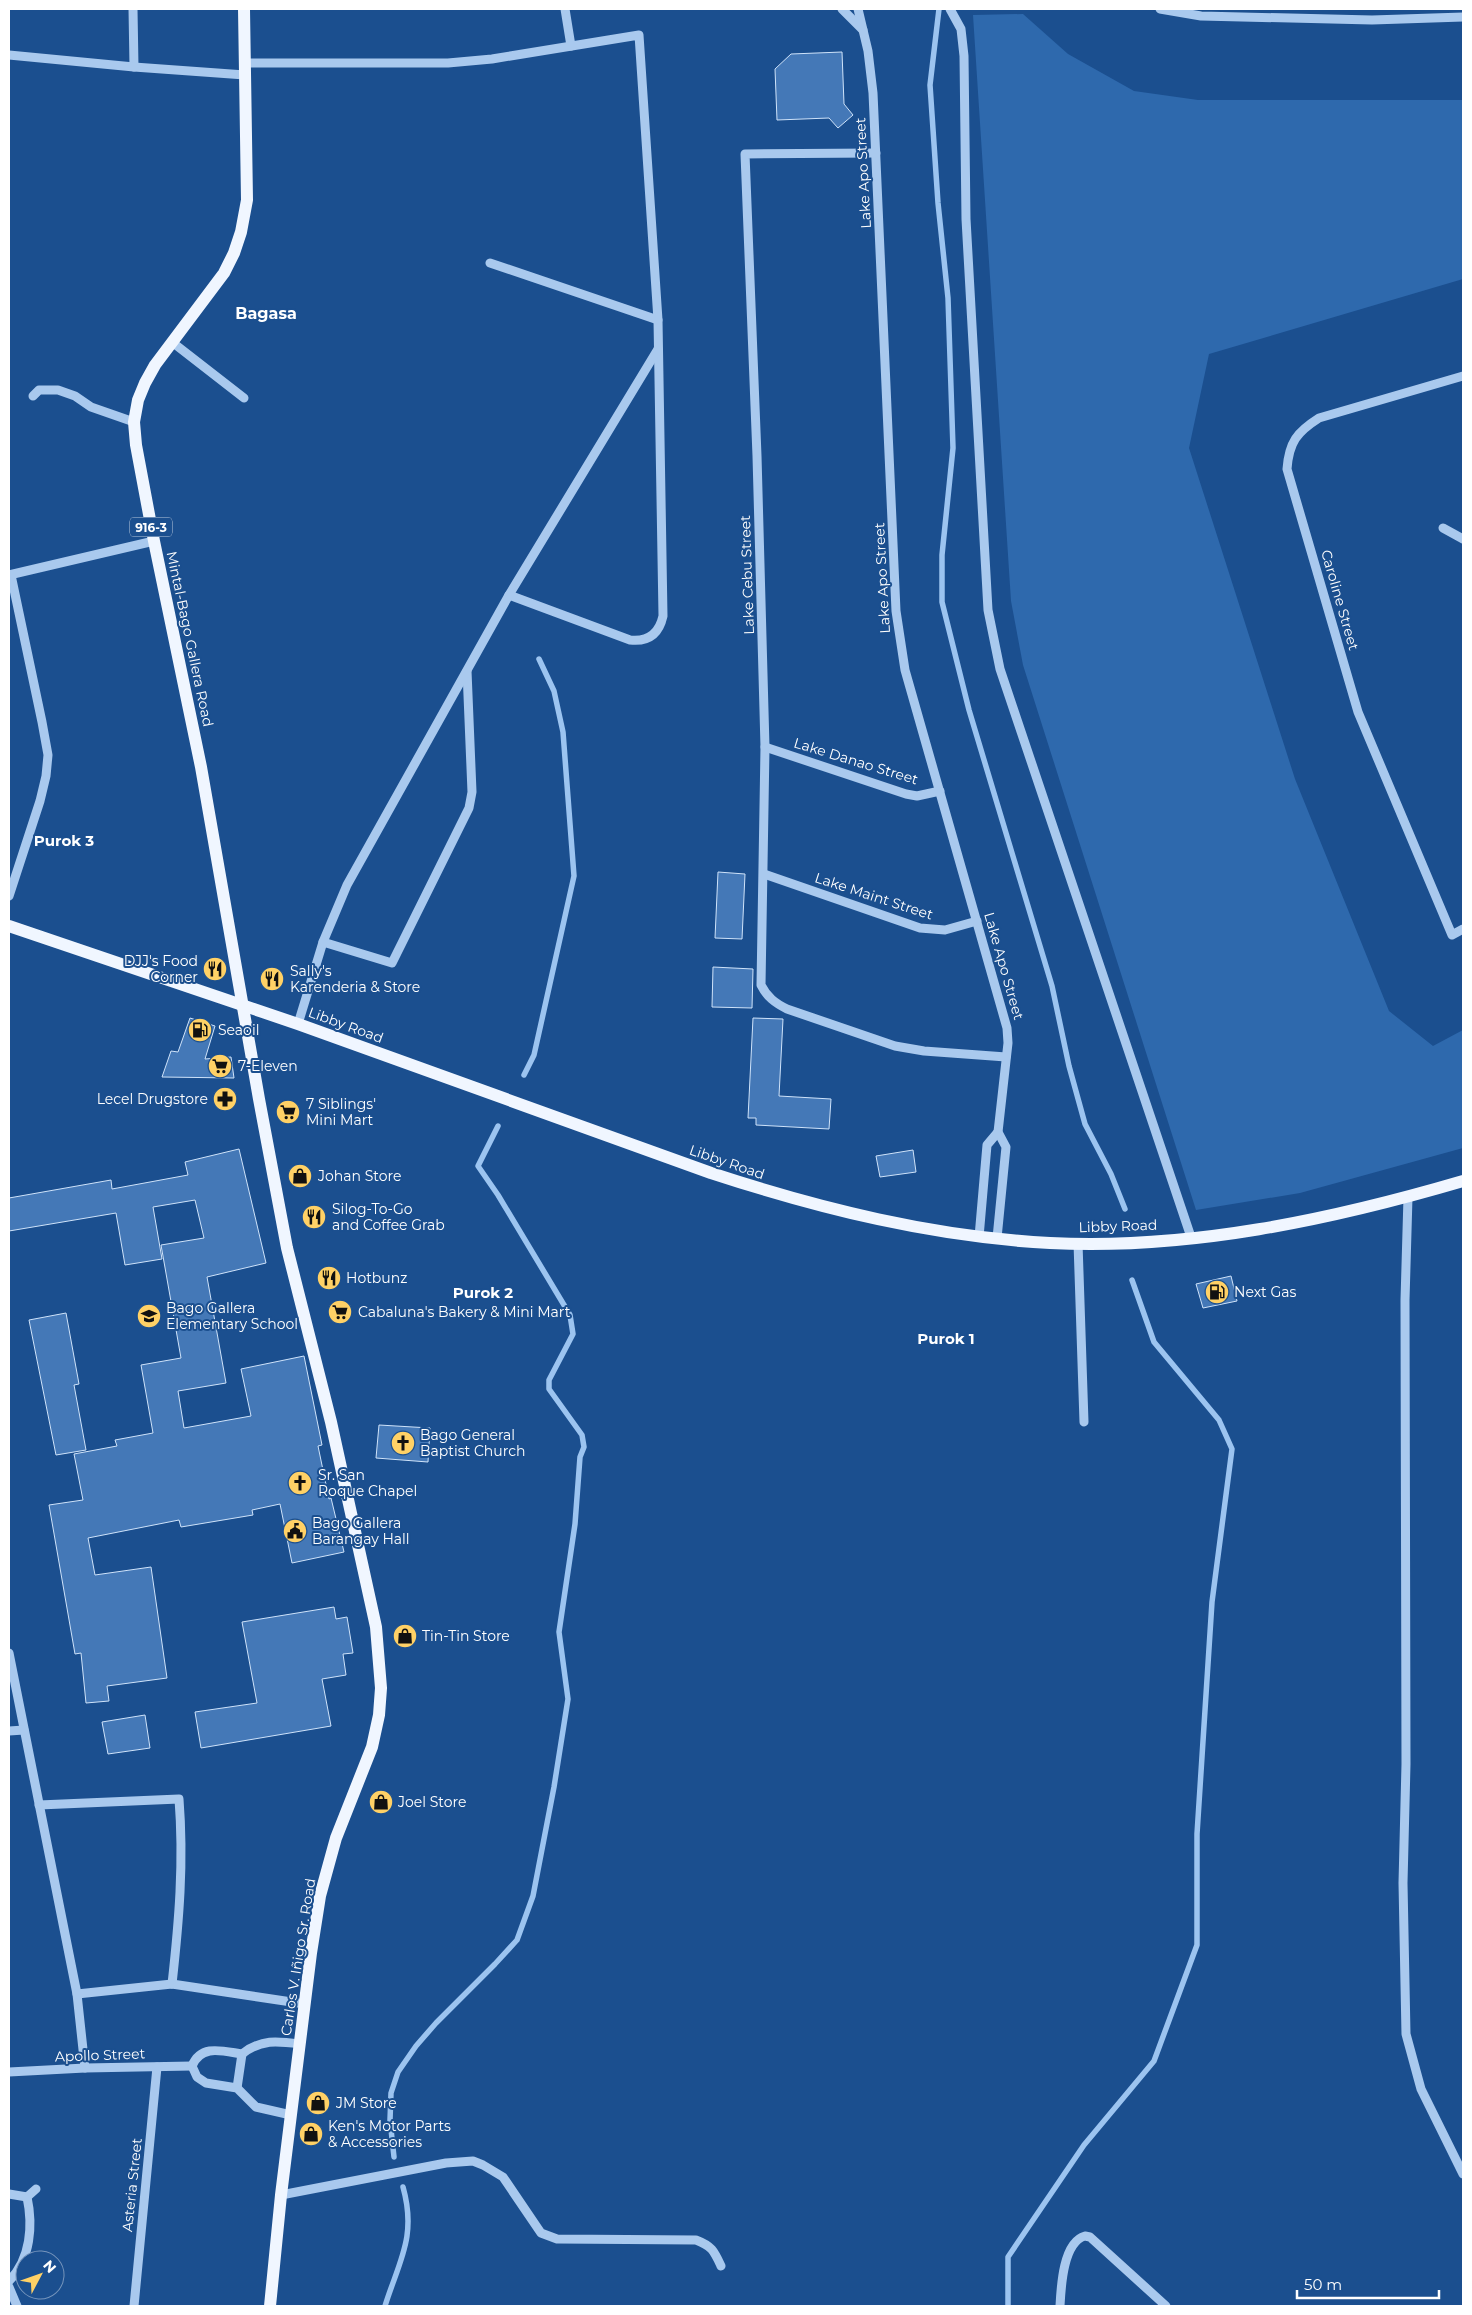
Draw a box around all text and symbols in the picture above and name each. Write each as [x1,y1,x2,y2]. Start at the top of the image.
street label: Lake Apo Street [851,117,875,229]
district label: Bagasa [235,304,297,323]
street label: Lake Cebu Street [736,515,758,635]
road number: 916-3 [130,518,172,536]
street label: Lake Apo Street [870,522,894,634]
street label: Caroline Street [1317,548,1363,653]
street label: Mintal-Bago Gallera Road [163,550,217,728]
street label: Lake Danao Street [792,734,921,789]
district label: Purok 3 [34,831,94,850]
street label: Lake Maint Street [813,868,936,924]
street label: Lake Apo Street [980,910,1028,1022]
place label: DJJ's Food Corner [124,952,198,986]
restaurant icon: DJJ's Food Corner [202,956,228,982]
place label: Sally's Karenderia & Store [290,962,420,996]
restaurant icon: Sally's Karenderia & Store [259,966,285,992]
street label: Libby Road [306,1003,386,1047]
fuel station icon: Seaoil [187,1017,213,1043]
place label: Seaoil [218,1021,259,1039]
supermarket icon: 7-Eleven [207,1053,233,1079]
place label: 7-Eleven [238,1057,298,1075]
pharmacy icon: Lecel Drugstore [212,1086,238,1112]
place label: Lecel Drugstore [97,1090,208,1108]
place label: 7 Siblings' Mini Mart [306,1095,376,1129]
supermarket icon: 7 Siblings' Mini Mart [275,1099,301,1125]
street label: Libby Road [687,1141,767,1183]
shop icon: Johan Store [287,1163,313,1189]
place label: Johan Store [317,1167,401,1185]
place label: Silog-To-Go and Coffee Grab [332,1200,445,1234]
restaurant icon: Silog-To-Go and Coffee Grab [301,1204,327,1230]
street label: Libby Road [1078,1216,1158,1236]
restaurant icon: Hotbunz [316,1265,342,1291]
place label: Hotbunz [346,1269,407,1287]
fuel station icon: Next Gas [1204,1279,1230,1305]
district label: Purok 2 [453,1283,513,1302]
place label: Next Gas [1234,1283,1297,1301]
place label: Bago Gallera Elementary School [166,1299,298,1333]
supermarket icon: Cabaluna's Bakery & Mini Mart [327,1299,353,1325]
school or university icon: Bago Gallera Elementary School [136,1303,162,1329]
place label: Cabaluna's Bakery & Mini Mart [358,1303,571,1321]
district label: Purok 1 [917,1329,975,1348]
place label: Bago General Baptist Church [420,1426,525,1460]
church icon: Bago General Baptist Church [390,1430,416,1456]
place label: Sr. San Roque Chapel [318,1466,417,1500]
church icon: Sr. San Roque Chapel [287,1470,313,1496]
place label: Bago Gallera Barangay Hall [312,1514,410,1548]
public building icon: Bago Gallera Barangay Hall [282,1518,308,1544]
shop icon: Tin-Tin Store [392,1623,418,1649]
place label: Tin-Tin Store [422,1627,510,1645]
shop icon: Joel Store [368,1789,394,1815]
place label: Joel Store [397,1793,466,1811]
street label: Carlos V. Iñigo Sr. Road [277,1877,319,2037]
street label: Apollo Street [54,2044,146,2066]
shop icon: JM Store [305,2090,331,2116]
place label: JM Store [335,2094,397,2112]
place label: Ken's Motor Parts & Accessories [328,2117,451,2151]
shop icon: Ken's Motor Parts & Accessories [298,2121,324,2147]
street label: Asteria Street [118,2137,146,2233]
north arrow [15,2250,65,2300]
text: N [39,2256,60,2277]
scale bar [1297,2268,1440,2300]
text: 50 m [1304,2275,1342,2294]

